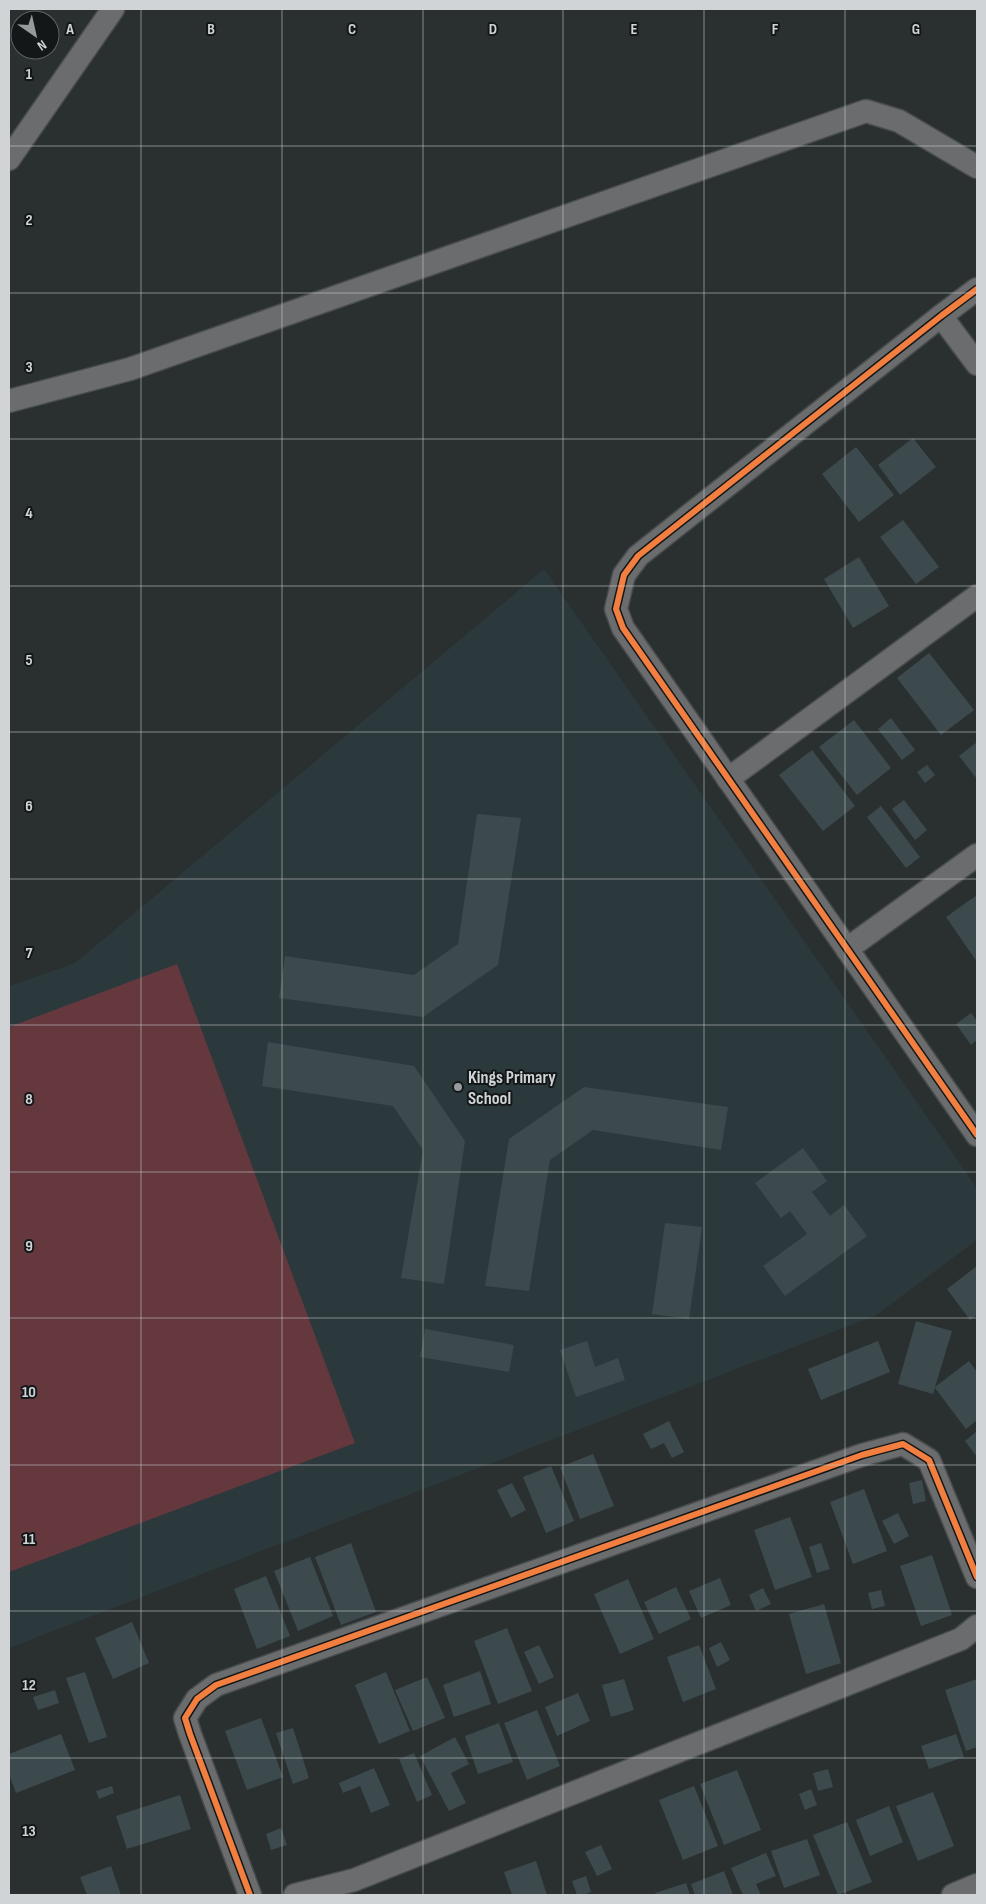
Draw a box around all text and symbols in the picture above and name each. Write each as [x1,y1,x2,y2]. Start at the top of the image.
north arrow [10,10,60,60]
text: A [65,20,74,39]
text: B [207,20,215,39]
text: C [348,20,356,39]
text: D [489,20,497,39]
text: E [631,20,638,39]
text: F [772,20,779,39]
text: G [912,20,920,39]
text: N [34,36,50,55]
text: 1 [26,65,33,84]
text: 2 [25,211,33,230]
text: 3 [25,358,33,377]
text: 4 [25,504,33,523]
text: 5 [25,651,33,670]
text: 6 [25,797,33,816]
text: 7 [26,944,33,963]
place label: Kings Primary School [468,1067,556,1109]
marker: Kings Primary School [452,1081,464,1093]
text: 8 [25,1090,33,1109]
text: 9 [25,1237,33,1256]
text: 10 [22,1383,36,1402]
text: 11 [23,1530,36,1549]
text: 12 [22,1676,36,1695]
text: 13 [22,1822,36,1841]

